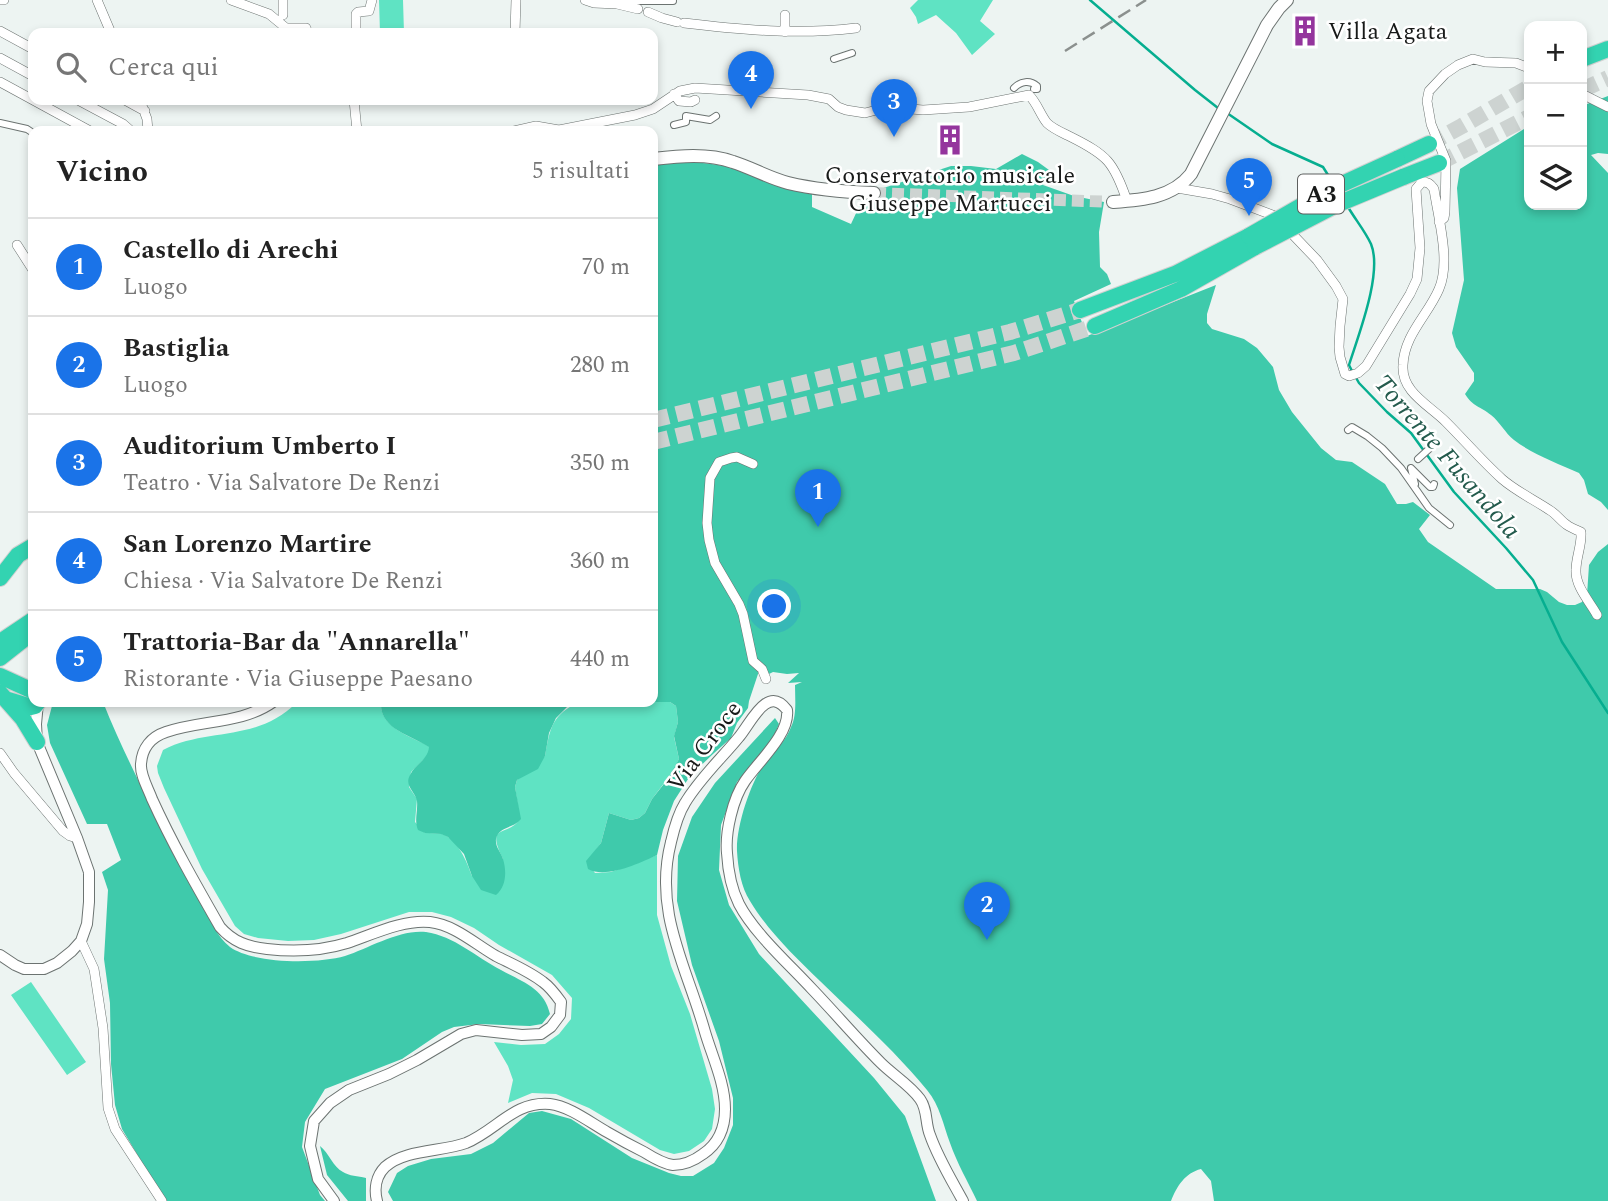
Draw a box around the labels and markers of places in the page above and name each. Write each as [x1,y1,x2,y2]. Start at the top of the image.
building icon: Villa Agata [1288,14,1322,48]
place label: Villa Agata [1328,14,1448,50]
pin: 4 [728,51,774,109]
pin: 3 [871,79,917,137]
building icon: Conservatorio musicale Giuseppe Martucci [933,123,967,157]
place label: Conservatorio musicale Giuseppe Martucci [825,158,1075,222]
pin: 5 [1226,158,1272,216]
pin: 1 [795,469,841,527]
pin: 2 [964,882,1010,940]

